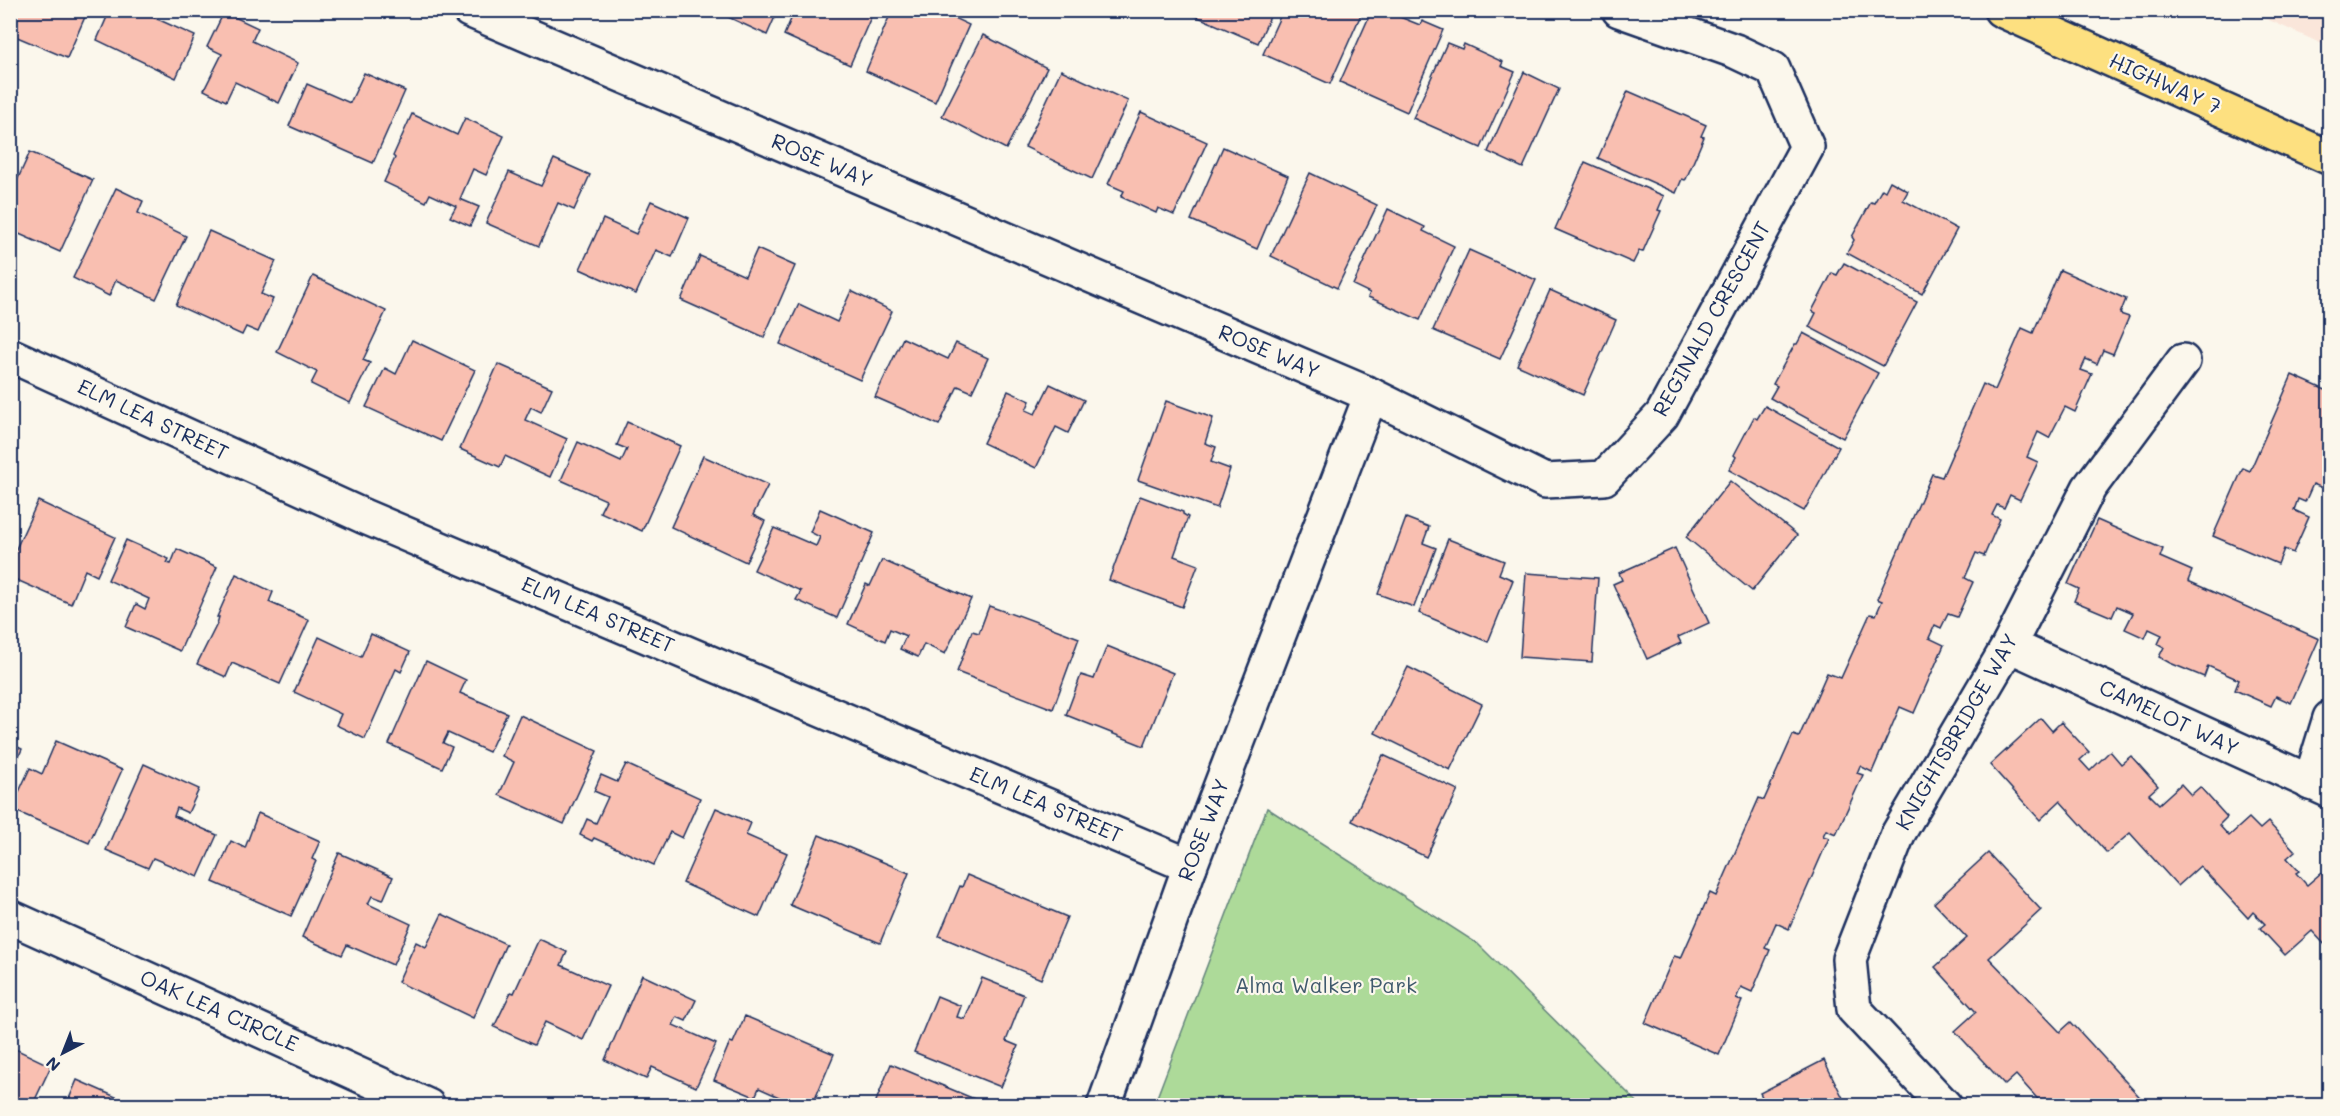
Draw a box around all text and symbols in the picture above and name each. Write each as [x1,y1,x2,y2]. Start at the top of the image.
street label: HIGHWAY 7 [2105,46,2226,119]
street label: ROSE WAY [768,126,877,193]
street label: REGINALD CRESCENT [1646,216,1776,421]
street label: ROSE WAY [1215,317,1324,384]
street label: ELM LEA STREET [74,372,233,465]
street label: ELM LEA STREET [518,569,679,658]
street label: KNIGHTSBRIDGE WAY [1888,628,2023,834]
street label: CAMELOT WAY [2095,672,2244,761]
street label: ELM LEA STREET [966,759,1127,848]
street label: ROSE WAY [1171,774,1234,884]
street label: OAK LEA CIRCLE [136,963,303,1057]
park label: Alma Walker Park [1235,971,1417,998]
north arrow [33,1023,93,1083]
text: N [41,1053,64,1076]

